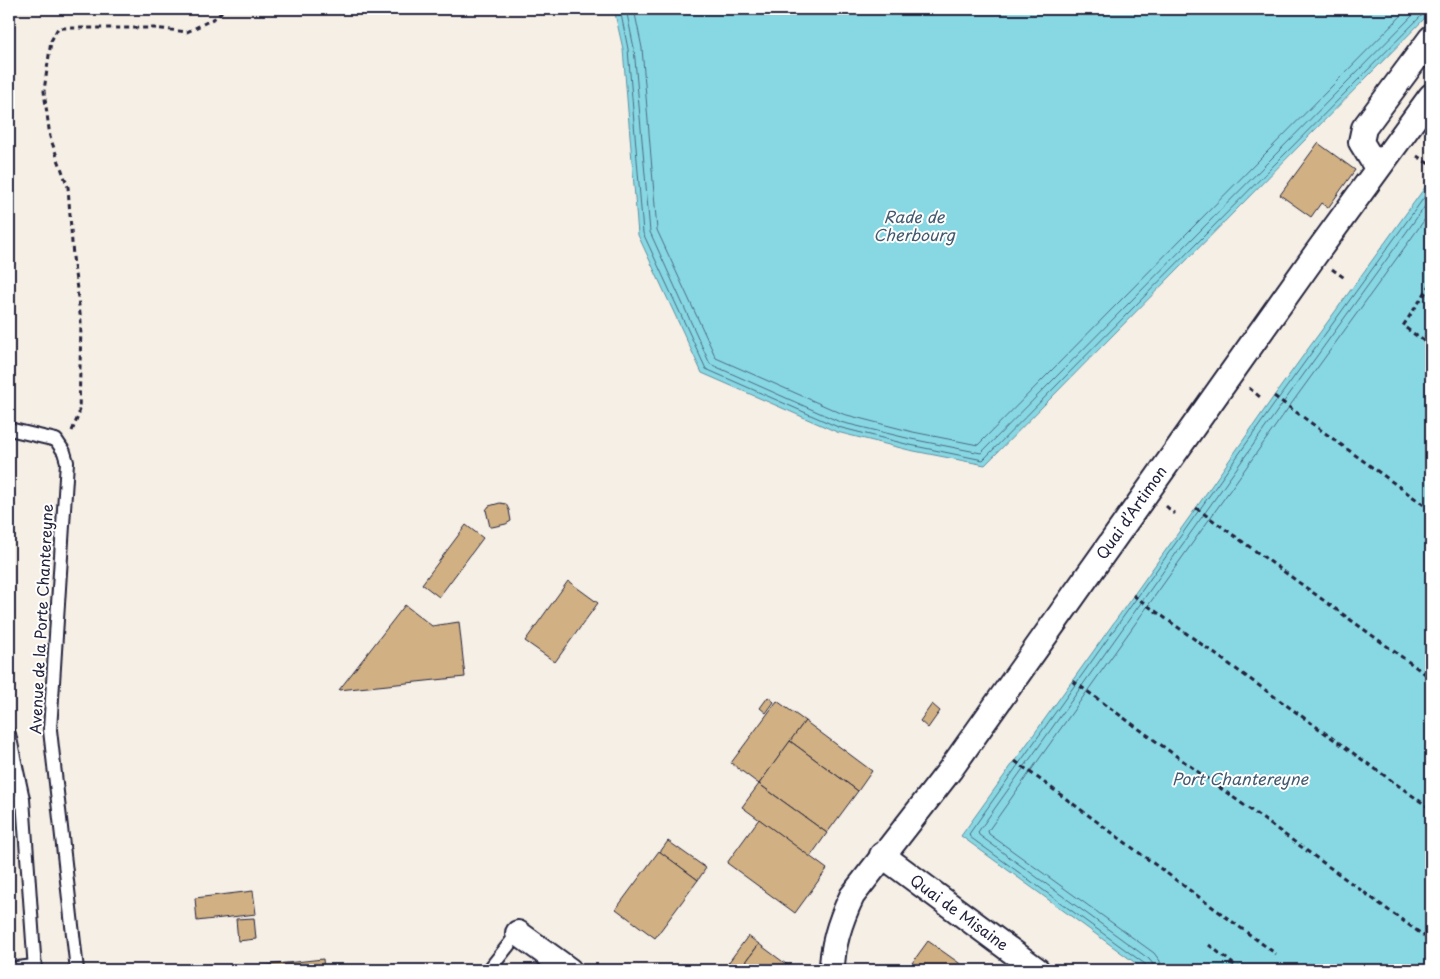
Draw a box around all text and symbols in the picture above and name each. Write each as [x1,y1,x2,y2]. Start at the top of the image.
water label: Rade de Cherbourg [873,204,956,246]
street label: Quai d’Artimon [1090,461,1172,564]
street label: Avenue de la Porte Chantereyne [23,503,58,735]
water label: Port Chantereyne [1172,766,1310,790]
street label: Quai de Misaine [906,868,1014,955]

